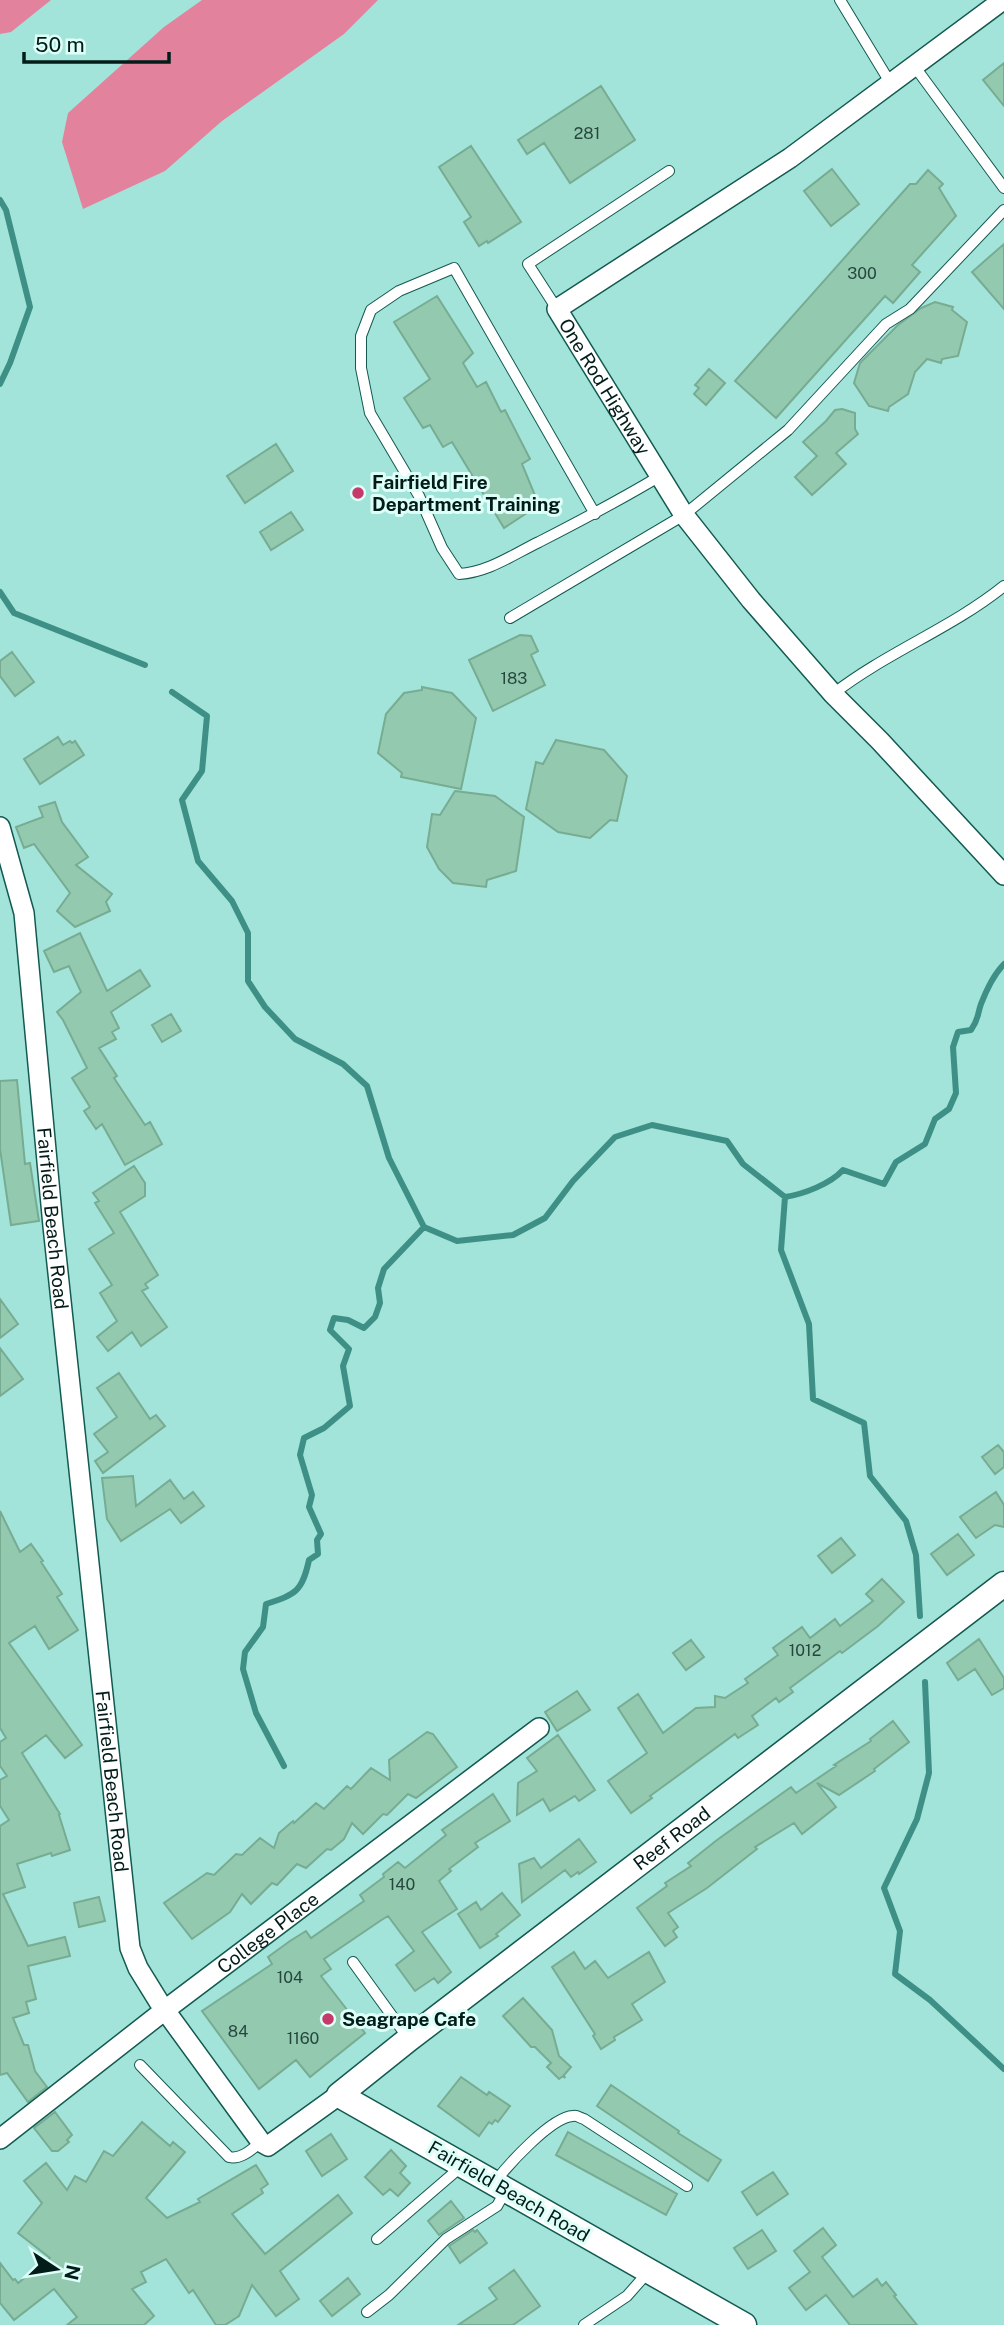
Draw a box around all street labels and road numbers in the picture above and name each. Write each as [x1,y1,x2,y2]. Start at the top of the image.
street label: One Rod Highway [555,314,655,459]
street label: Fairfield Beach Road [33,1126,73,1310]
street label: Fairfield Beach Road [92,1689,133,1873]
street label: Reef Road [629,1802,714,1875]
street label: College Place [213,1887,323,1978]
street label: Fairfield Beach Road [424,2136,594,2246]

